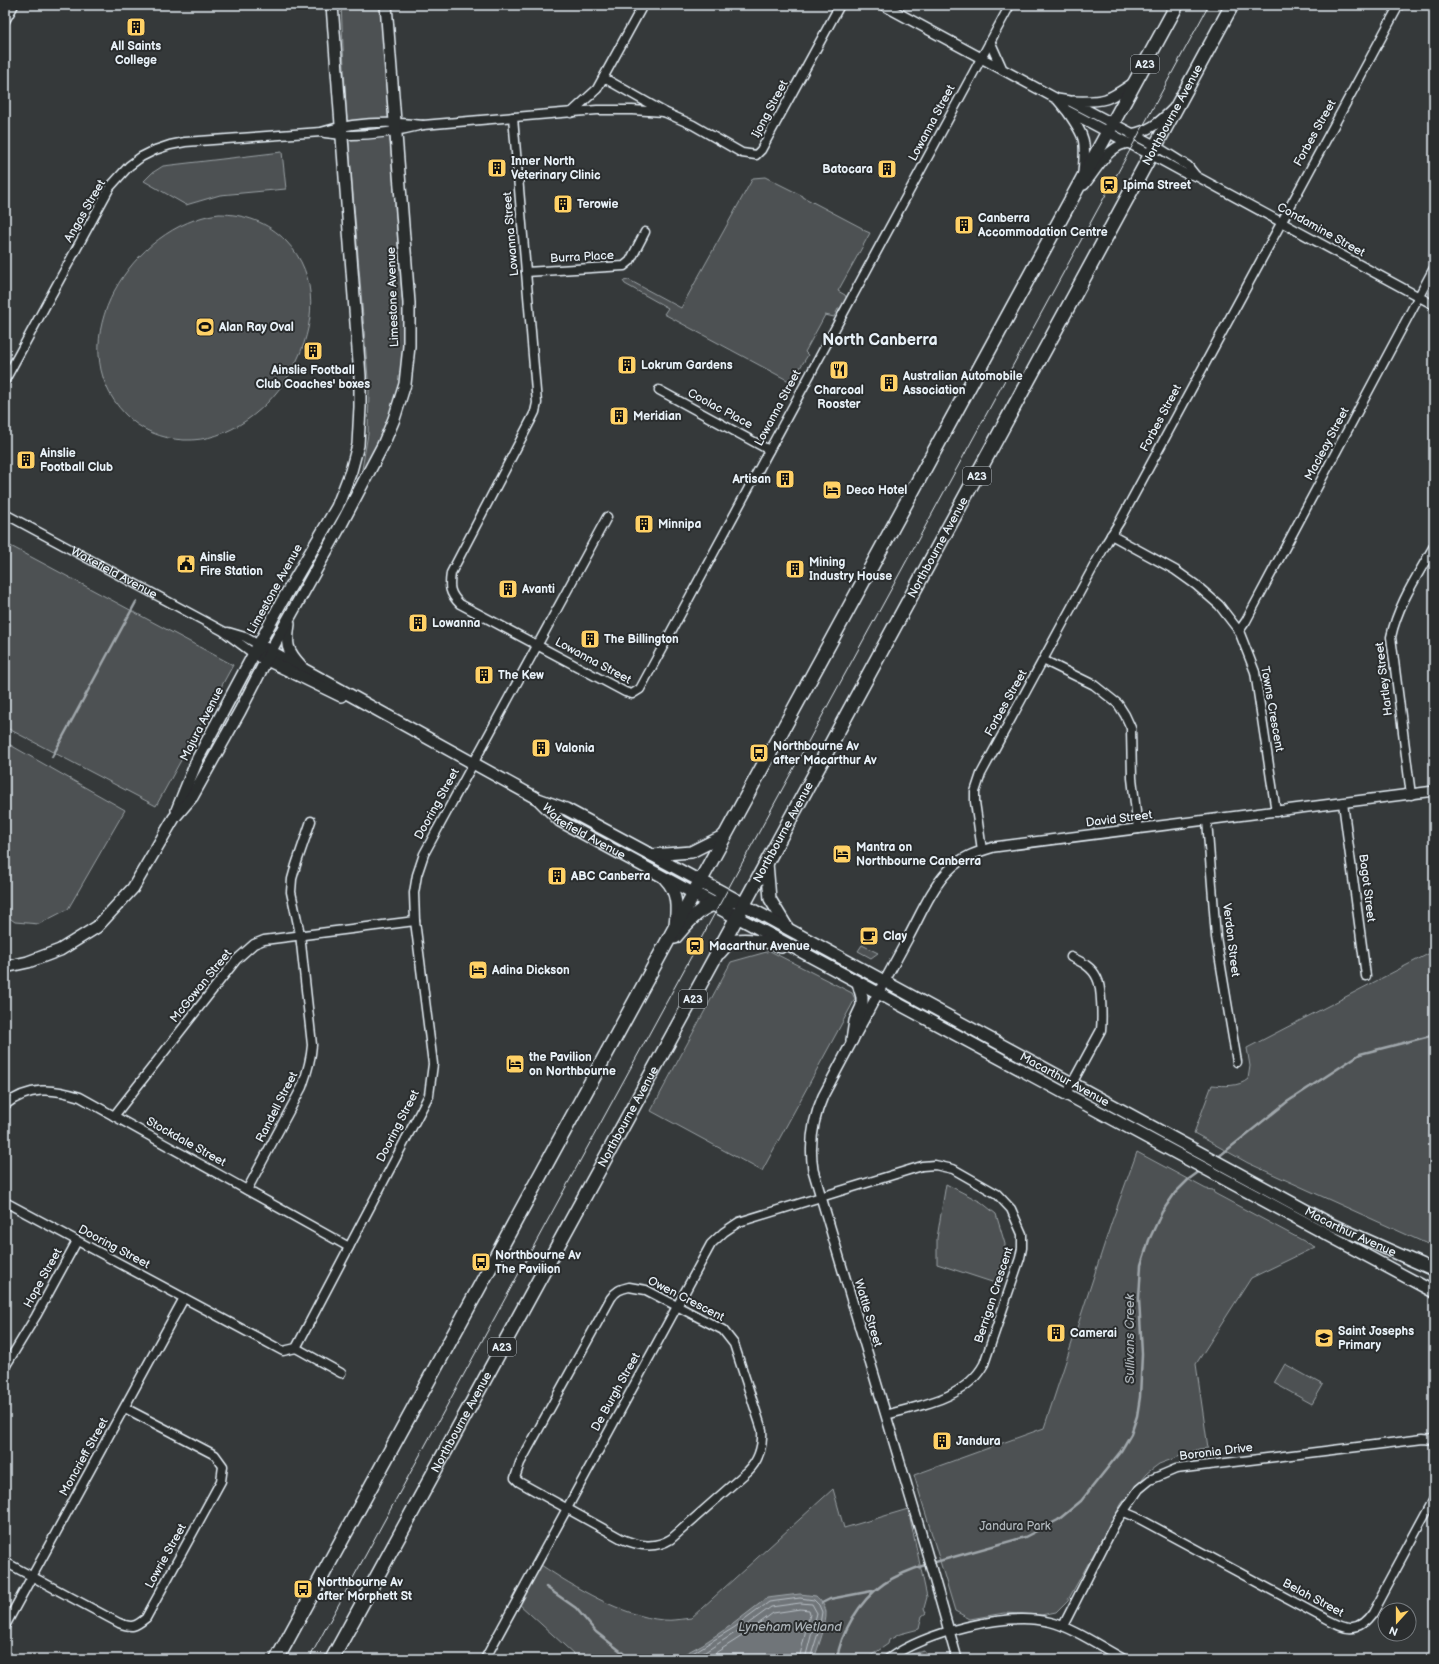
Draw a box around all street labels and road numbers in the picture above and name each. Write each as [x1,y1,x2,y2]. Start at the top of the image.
road number: A23 [1131,55,1159,73]
street label: Northbourne Avenue [1139,62,1206,168]
street label: Ijong Street [749,77,792,140]
street label: Lowanna Street [906,82,959,164]
street label: Forbes Street [1291,97,1340,169]
street label: Angas Street [61,177,109,245]
street label: Lowanna Street [500,191,522,277]
street label: Condamine Street [1274,200,1368,261]
street label: Limestone Avenue [384,247,402,347]
street label: Burra Place [550,248,614,266]
street label: Lowanna Street [752,367,805,449]
street label: Forbes Street [1137,382,1185,454]
street label: Coolac Place [685,386,755,432]
street label: Macleay Street [1301,405,1353,483]
road number: A23 [963,467,991,485]
street label: Northbourne Avenue [904,494,971,600]
street label: Limestone Avenue [244,542,306,636]
street label: Wakefield Avenue [68,543,160,602]
street label: Lowanna Street [552,635,634,688]
street label: Hartley Street [1372,641,1396,717]
street label: Towns Crescent [1257,665,1287,753]
street label: Forbes Street [982,667,1031,739]
street label: Majura Avenue [177,684,227,764]
street label: Dooring Street [411,766,463,842]
street label: Northbourne Avenue [750,779,817,885]
street label: Wakefield Avenue [539,800,628,863]
street label: David Street [1085,807,1153,831]
street label: Bagot Street [1355,853,1379,923]
street label: Verdon Street [1219,902,1243,978]
street label: McGowan Street [167,946,235,1026]
road number: A23 [679,990,707,1008]
street label: Macarthur Avenue [1017,1049,1112,1110]
street label: Northbourne Avenue [594,1063,662,1170]
street label: Randell Street [253,1069,301,1145]
street label: Dooring Street [373,1087,423,1165]
street label: Stockdale Street [144,1114,229,1170]
street label: Macarthur Avenue [1302,1204,1399,1260]
street label: Dooring Street [76,1222,153,1272]
street label: Hope Street [21,1245,66,1310]
street label: Berrigan Crescent [971,1245,1017,1345]
street label: Owen Crescent [645,1273,727,1325]
street label: Wattle Street [851,1277,886,1349]
road number: A23 [488,1338,516,1356]
street label: De Burgh Street [588,1350,644,1434]
street label: Northbourne Avenue [428,1369,495,1475]
street label: Moncrieff Street [56,1415,112,1499]
street label: Boronia Drive [1178,1440,1254,1464]
street label: Lowrie Street [142,1521,190,1591]
street label: Belah Street [1280,1576,1347,1621]

